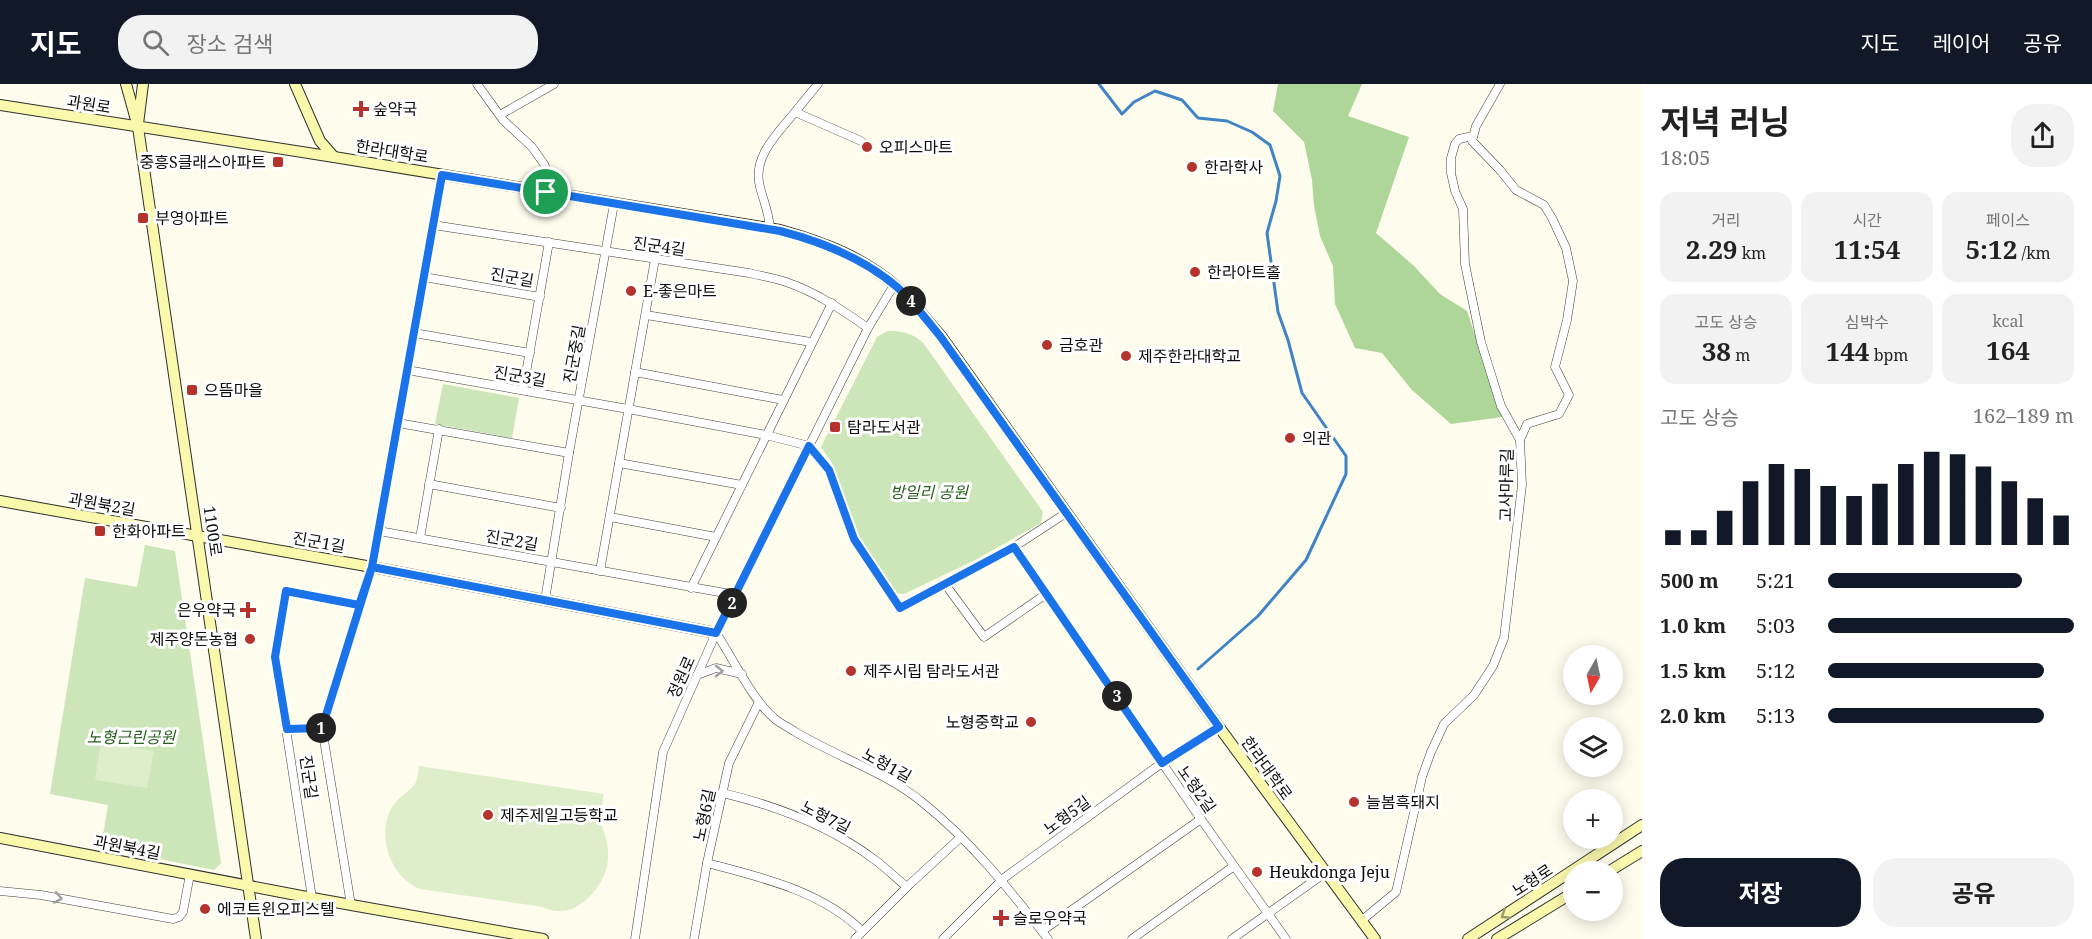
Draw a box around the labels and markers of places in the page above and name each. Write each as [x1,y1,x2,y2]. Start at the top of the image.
place label: 숲약국 [373,98,417,120]
marker: 숲약국 [354,102,368,116]
place label: 오피스마트 [879,136,953,158]
marker: 오피스마트 [860,140,874,154]
place label: 중흥S클래스아파트 [140,151,266,173]
marker: 중흥S클래스아파트 [271,155,285,169]
place label: 한라학사 [1204,156,1263,178]
marker: 한라학사 [1185,160,1199,174]
pin [520,166,571,217]
place label: 부영아파트 [155,207,229,229]
marker: 부영아파트 [136,211,150,225]
place label: 한라아트홀 [1207,261,1281,283]
marker: 한라아트홀 [1188,265,1202,279]
place label: E-좋은마트 [643,280,717,302]
marker: E-좋은마트 [624,284,638,298]
pin: 4 [896,286,926,316]
place label: 금호관 [1059,334,1103,356]
marker: 금호관 [1040,338,1054,352]
place label: 제주한라대학교 [1138,345,1241,367]
marker: 제주한라대학교 [1119,349,1133,363]
place label: 으뜸마을 [204,379,263,401]
marker: 으뜸마을 [185,383,199,397]
place label: 탐라도서관 [847,416,921,438]
marker: 탐라도서관 [828,420,842,434]
place label: 의관 [1302,427,1332,449]
marker: 의관 [1283,431,1297,445]
place label: 한화아파트 [112,520,186,542]
marker: 한화아파트 [93,524,107,538]
pin: 2 [717,588,747,618]
place label: 은우약국 [177,599,236,621]
marker: 은우약국 [241,603,255,617]
place label: 제주양돈농협 [150,628,238,650]
marker: 제주양돈농협 [243,632,257,646]
place label: 제주시립 탐라도서관 [863,660,1000,682]
marker: 제주시립 탐라도서관 [844,664,858,678]
pin: 3 [1102,681,1132,711]
place label: 노형중학교 [945,711,1019,733]
pin: 1 [306,713,336,743]
marker: 노형중학교 [1024,715,1038,729]
place label: 늘봄흑돼지 [1366,791,1440,813]
marker: 늘봄흑돼지 [1347,795,1361,809]
place label: 제주제일고등학교 [500,804,618,826]
marker: 제주제일고등학교 [481,808,495,822]
place label: Heukdonga Jeju [1269,861,1390,883]
marker: Heukdonga Jeju [1250,865,1264,879]
place label: 에코트윈오피스텔 [217,898,335,920]
marker: 에코트윈오피스텔 [198,902,212,916]
place label: 슬로우약국 [1013,907,1087,929]
marker: 슬로우약국 [994,911,1008,925]

